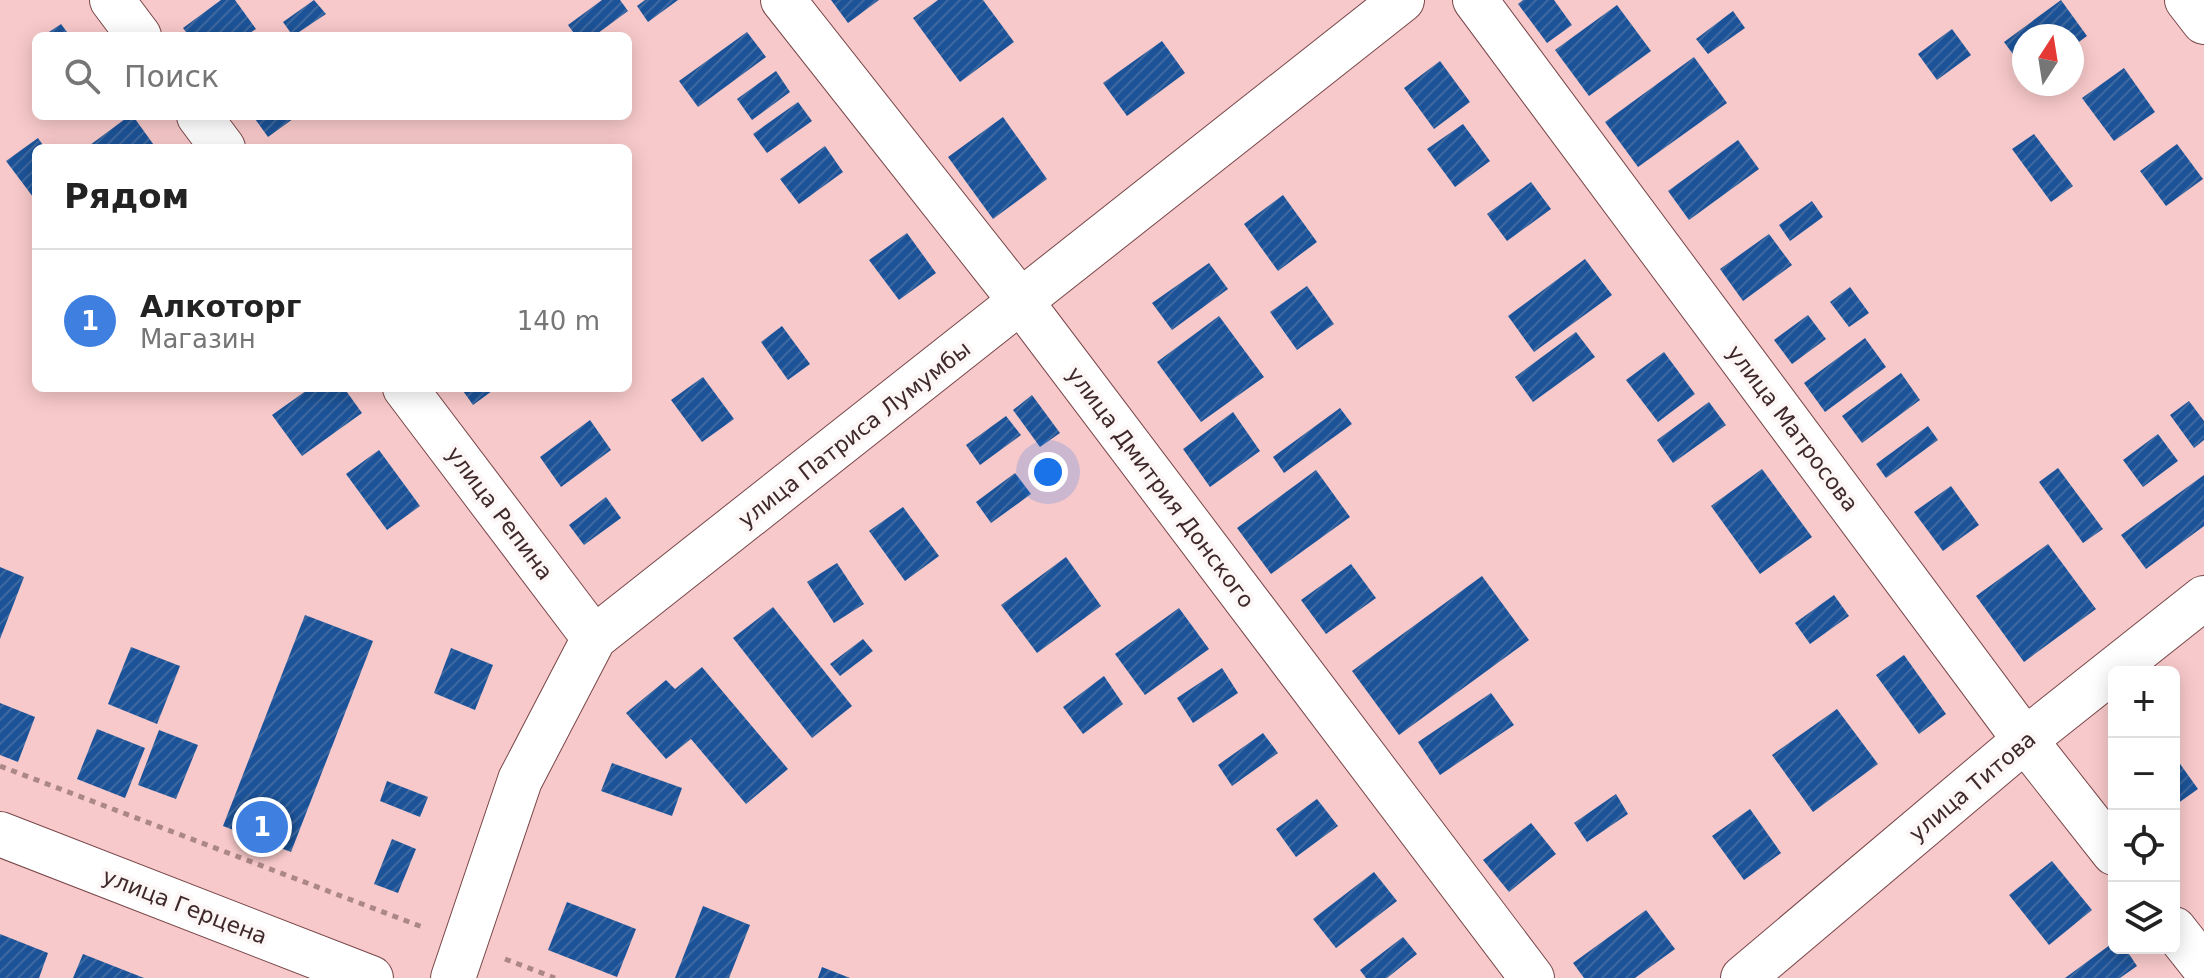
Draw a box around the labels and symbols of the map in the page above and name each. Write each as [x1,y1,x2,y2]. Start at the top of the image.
north arrow [2012,24,2084,96]
street label: улица Патриса Лумумбы [733,336,975,533]
street label: улица Матросова [1722,340,1863,516]
street label: улица Дмитрия Донского [1062,362,1259,613]
street label: улица Репина [441,442,558,585]
your location [1028,452,1068,492]
street label: улица Титова [1904,726,2041,847]
pin: 1 [236,797,288,857]
street label: улица Герцена [99,864,271,949]

